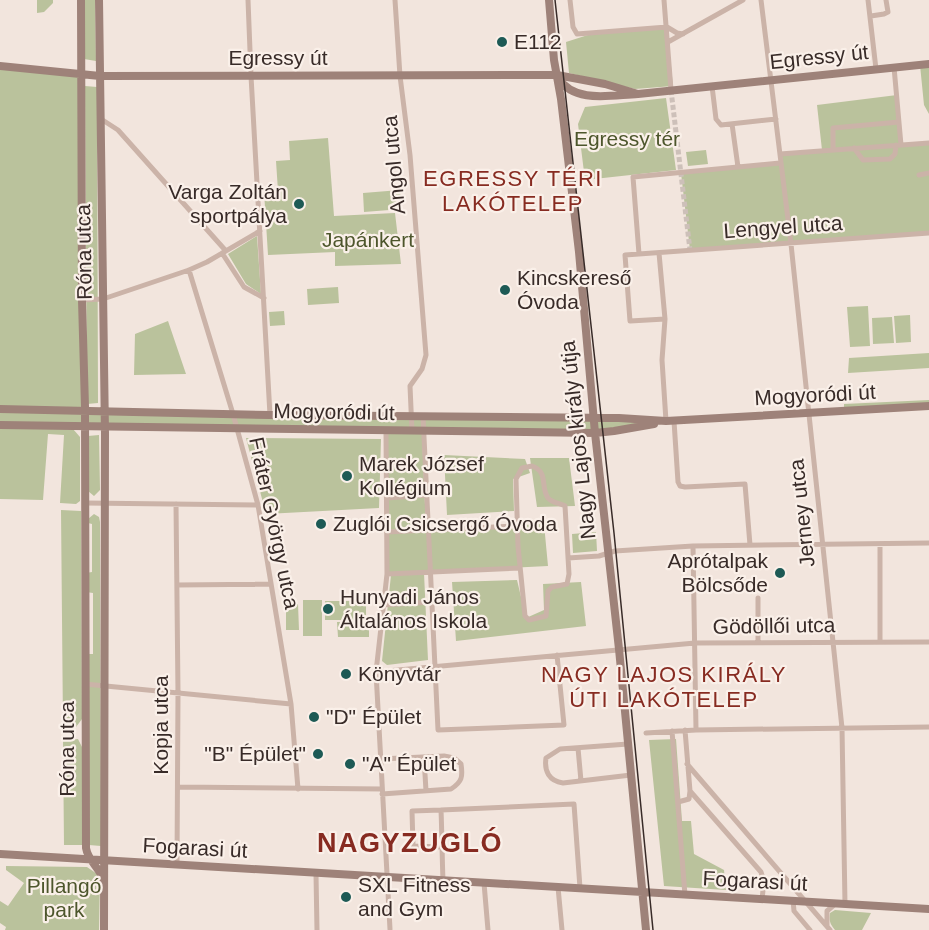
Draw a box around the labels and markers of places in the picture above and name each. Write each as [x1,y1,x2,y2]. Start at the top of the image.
place label: E112 [514,30,562,53]
marker: E112 [495,35,509,49]
place label: Varga Zoltán sportpálya [168,180,287,227]
marker: Varga Zoltán sportpálya [292,197,306,211]
place label: Kincskereső Óvoda [517,266,631,313]
marker: Kincskereső Óvoda [498,283,512,297]
place label: Marek József Kollégium [359,452,484,499]
marker: Marek József Kollégium [340,469,354,483]
place label: Zuglói Csicsergő Óvoda [333,512,557,535]
marker: Zuglói Csicsergő Óvoda [314,517,328,531]
place label: Aprótalpak Bölcsőde [668,549,768,596]
marker: Aprótalpak Bölcsőde [773,566,787,580]
place label: Hunyadi János Általános Iskola [340,585,487,632]
marker: Hunyadi János Általános Iskola [321,602,335,616]
place label: Könyvtár [358,662,441,685]
marker: Könyvtár [339,667,353,681]
place label: "D" Épület [326,705,422,728]
marker: "D" Épület [307,710,321,724]
place label: "B" Épület" [204,742,306,765]
marker: "B" Épület" [311,747,325,761]
place label: "A" Épület [362,752,456,775]
marker: "A" Épület [343,757,357,771]
place label: SXL Fitness and Gym [358,873,470,920]
marker: SXL Fitness and Gym [339,890,353,904]

